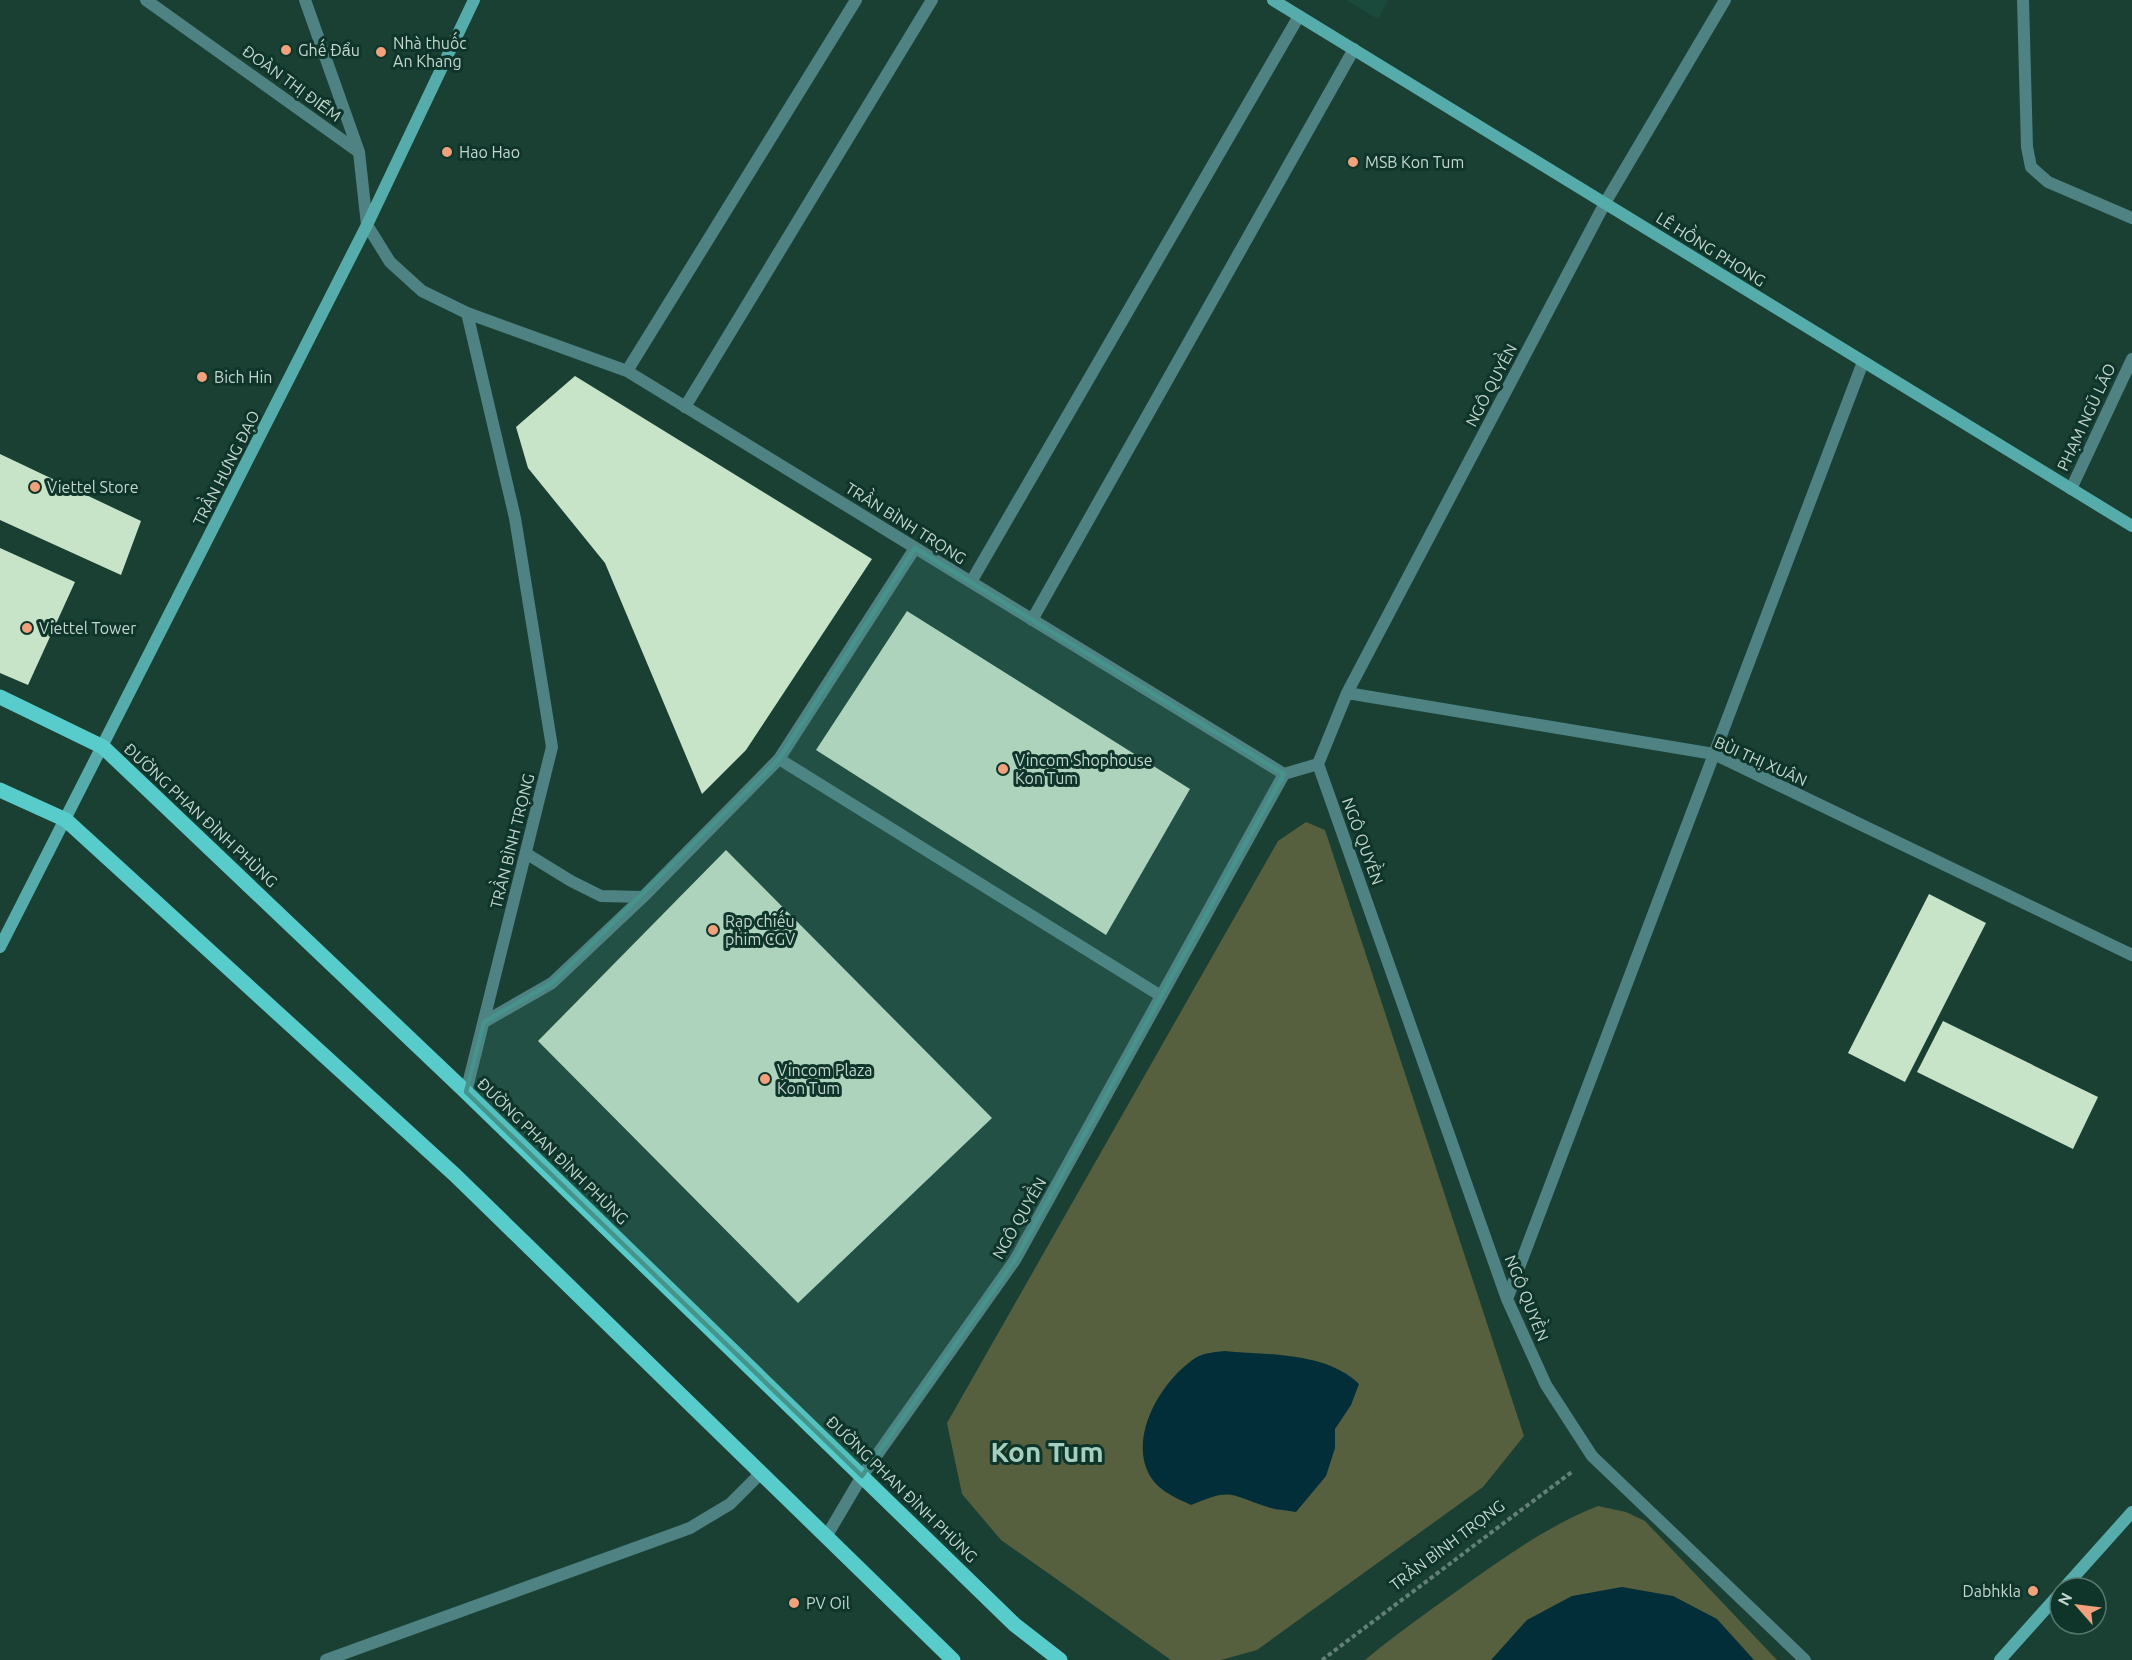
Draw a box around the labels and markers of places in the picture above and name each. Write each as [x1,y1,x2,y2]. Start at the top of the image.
place label: Nhà thuốc An Khang [393,31,467,70]
place label: Ghế Đẩu [298,38,360,59]
marker: Ghế Đẩu [279,43,293,57]
marker: Nhà thuốc An Khang [374,45,388,59]
place label: Hao Hao [459,143,520,161]
marker: Hao Hao [440,145,454,159]
place label: MSB Kon Tum [1365,153,1464,171]
marker: MSB Kon Tum [1346,155,1360,169]
place label: Bich Hin [214,368,272,386]
marker: Bich Hin [195,370,209,384]
place label: Viettel Store [47,478,139,496]
marker: Viettel Store [28,480,42,494]
place label: Viettel Tower [39,619,136,637]
marker: Viettel Tower [20,621,34,635]
place label: Vincom Shophouse Kon Tum [1015,751,1153,787]
marker: Vincom Shophouse Kon Tum [996,762,1010,776]
place label: Rạp chiếu phim CGV [725,909,795,948]
marker: Rạp chiếu phim CGV [706,923,720,937]
place label: Vincom Plaza Kon Tum [777,1061,873,1097]
marker: Vincom Plaza Kon Tum [758,1072,772,1086]
place label: Dabhkla [1962,1582,2021,1600]
marker: Dabhkla [2026,1584,2040,1598]
place label: PV Oil [806,1594,850,1612]
marker: PV Oil [787,1596,801,1610]

